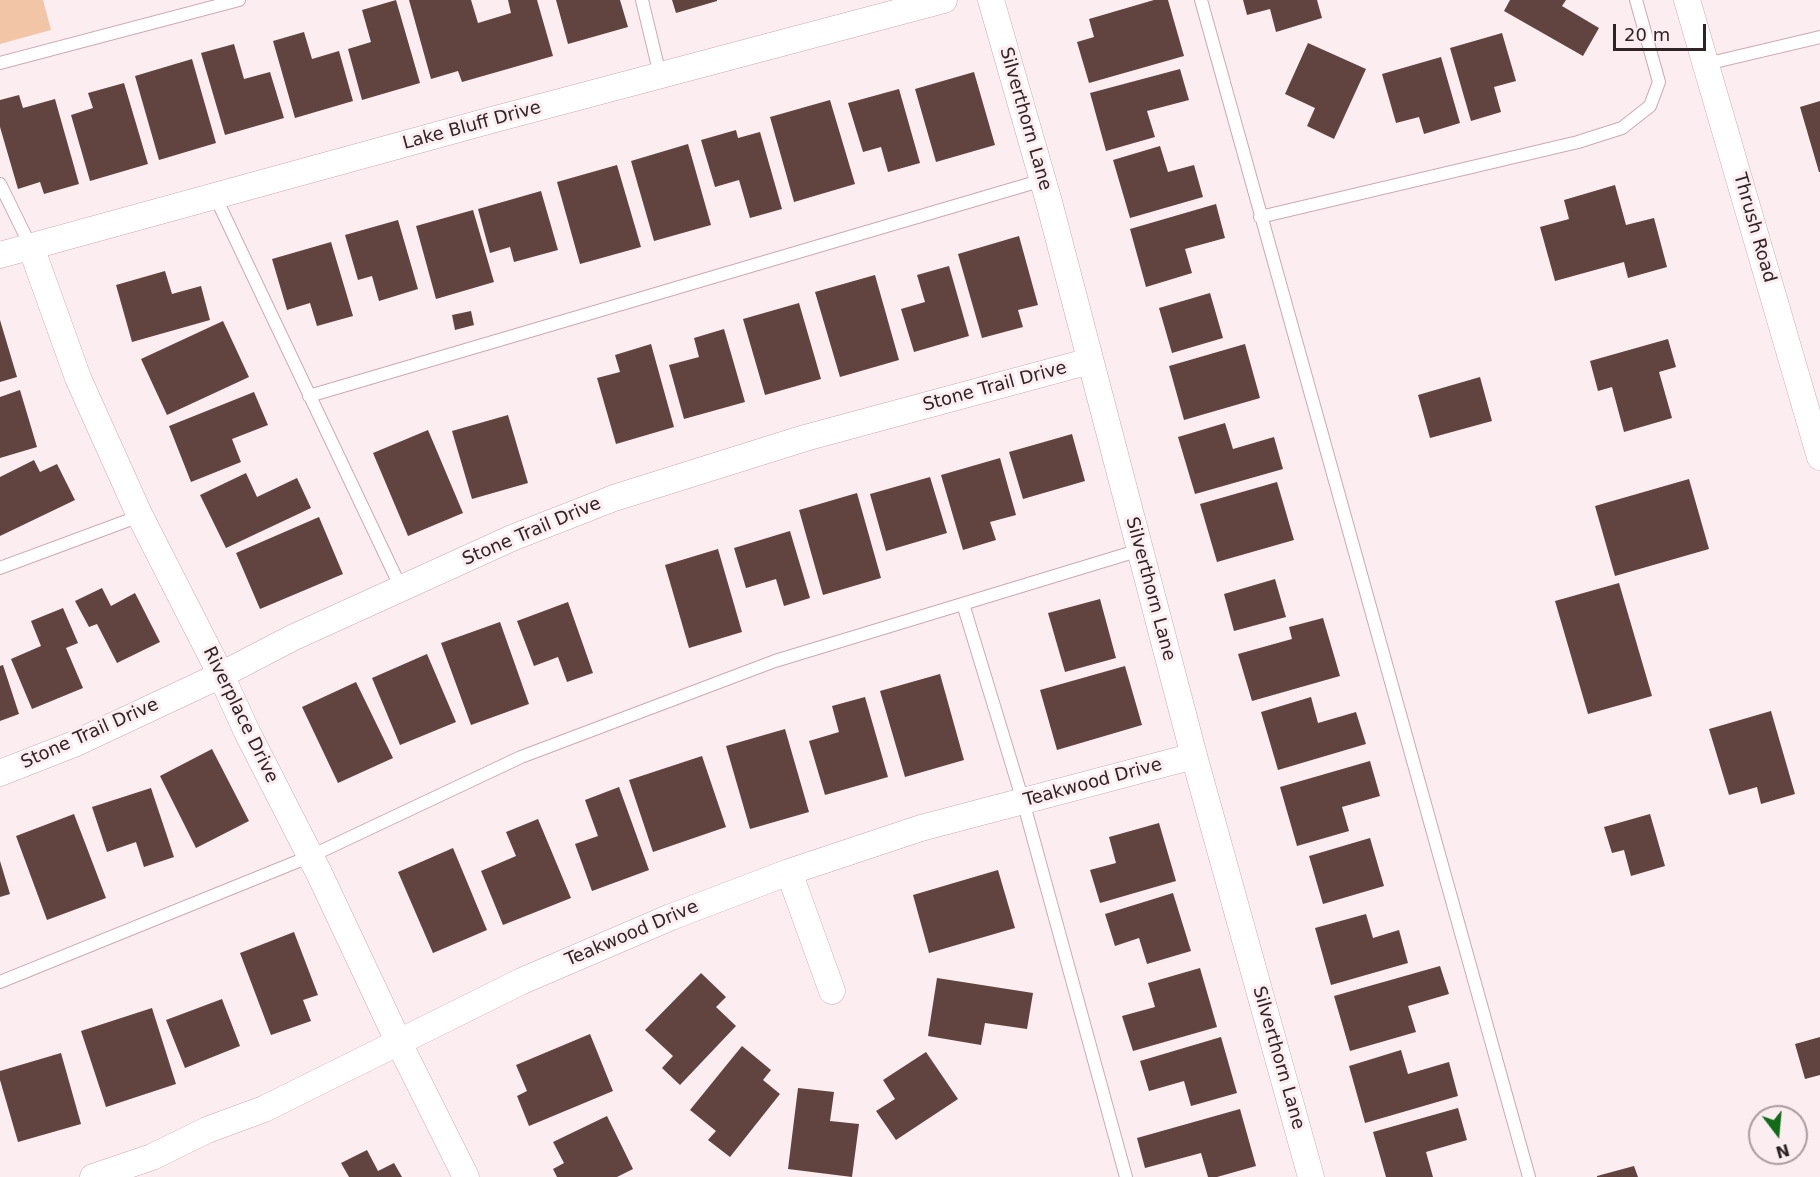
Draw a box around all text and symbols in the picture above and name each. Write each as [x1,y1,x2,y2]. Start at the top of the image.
scale bar [1616,12,1709,50]
text: 20 m [1624,24,1670,45]
street label: Silverthorn Lane [994,45,1056,193]
street label: Lake Bluff Drive [400,97,544,155]
street label: Thrush Road [1728,171,1780,285]
street label: Stone Trail Drive [921,357,1069,417]
street label: Stone Trail Drive [460,493,604,571]
street label: Silverthorn Lane [1120,515,1180,663]
street label: Riverplace Drive [198,643,282,787]
street label: Stone Trail Drive [18,694,162,774]
street label: Teakwood Drive [1021,754,1165,812]
street label: Teakwood Drive [562,896,702,972]
street label: Silverthorn Lane [1247,984,1309,1132]
north arrow [1748,1105,1808,1165]
text: N [1774,1140,1792,1162]

